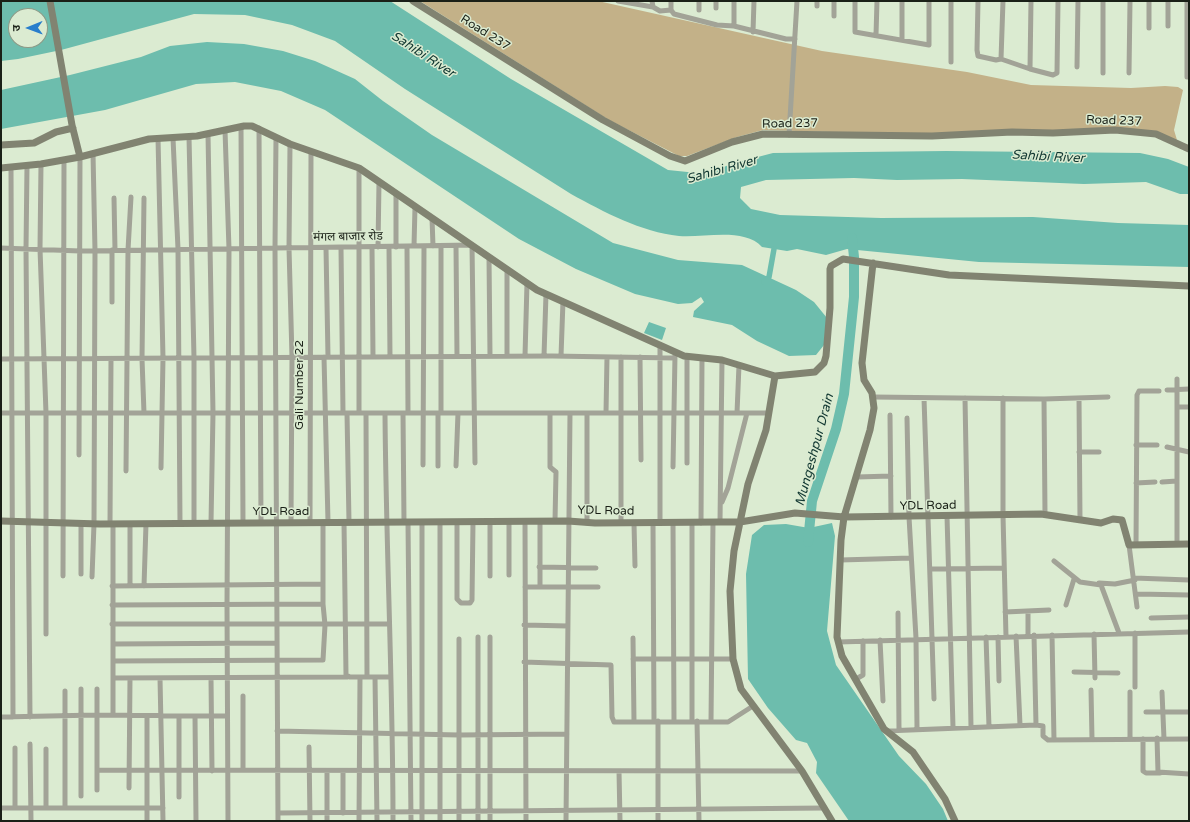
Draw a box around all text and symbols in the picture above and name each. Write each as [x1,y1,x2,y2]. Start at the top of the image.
north arrow [8,8,48,48]
street label: Road 237 [457,12,513,54]
text: उ [10,25,23,32]
water label: Sahibi River [388,29,458,81]
street label: Road 237 [1086,113,1142,129]
street label: Road 237 [762,116,818,132]
water label: Sahibi River [1011,147,1085,167]
water label: Sahibi River [685,152,759,188]
street label: मंगल बाजार रोड [313,229,383,245]
street label: Gali Number 22 [293,340,307,430]
water label: Mungeshpur Drain [793,392,837,508]
street label: YDL Road [899,498,957,514]
street label: YDL Road [577,503,635,519]
street label: YDL Road [253,505,309,519]

